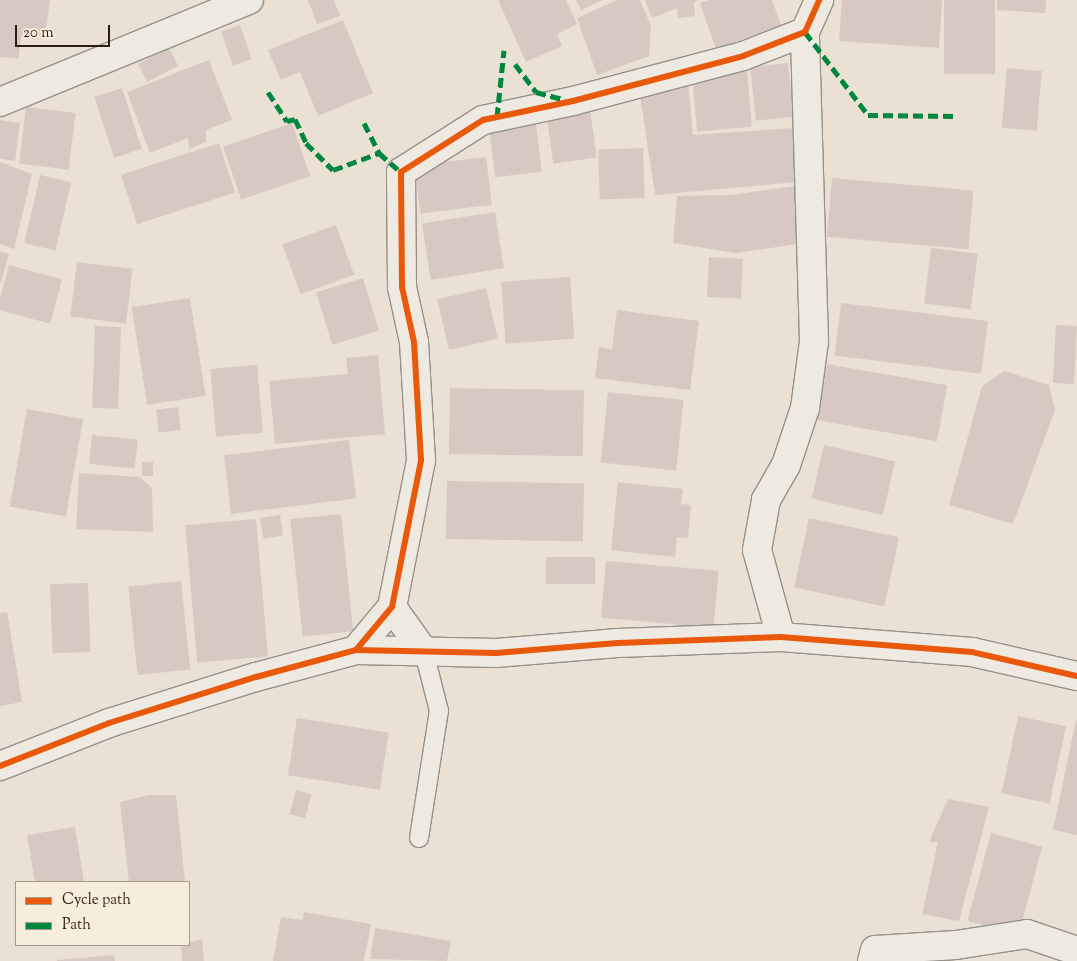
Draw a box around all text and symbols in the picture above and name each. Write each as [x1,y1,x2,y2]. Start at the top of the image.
scale bar [18,15,112,47]
text: 20 m [23,23,54,44]
legend [15,881,190,946]
text: Cycle path [62,890,131,911]
text: Path [62,915,91,936]

